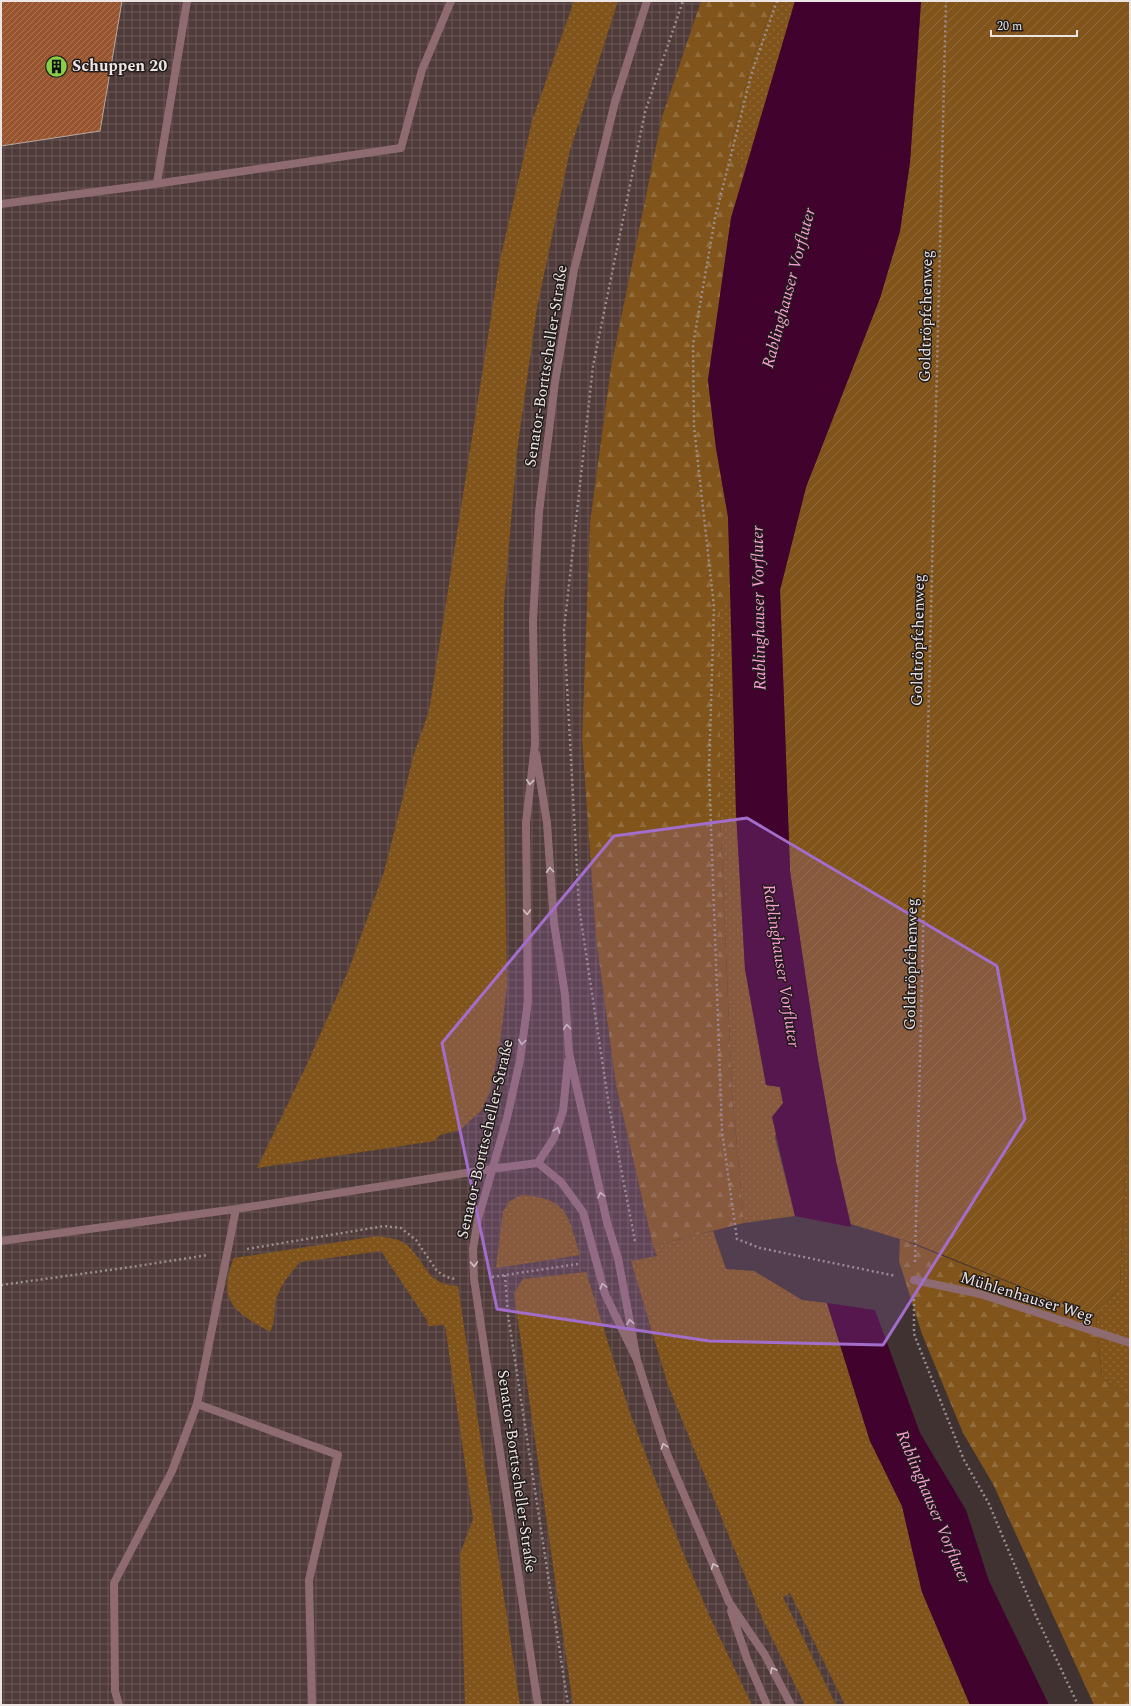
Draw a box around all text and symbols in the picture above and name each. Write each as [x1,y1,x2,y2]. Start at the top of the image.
scale bar [991,12,1077,38]
text: 20 m [997,17,1022,36]
building icon: Schuppen 20 [43,53,69,79]
place label: Schuppen 20 [72,54,167,78]
water label: Rablinghauser Vorfluter [755,205,823,371]
street label: Goldtröpfchenweg [913,250,939,382]
street label: Senator-Borttscheller-Straße [518,263,574,469]
water label: Rablinghauser Vorfluter [745,525,773,691]
street label: Goldtröpfchenweg [905,574,931,706]
one-way arrow [526,779,535,785]
one-way arrow [546,867,555,873]
water label: Rablinghauser Vorfluter [755,883,807,1050]
street label: Goldtröpfchenweg [898,898,924,1030]
one-way arrow [523,909,531,915]
one-way arrow [563,1024,572,1030]
street label: Senator-Borttscheller-Straße [450,1037,520,1241]
one-way arrow [518,1039,527,1045]
one-way arrow [552,1126,561,1133]
one-way arrow [598,1192,606,1199]
one-way arrow [469,1261,478,1267]
street label: Mühlenhauser Weg [957,1265,1097,1329]
one-way arrow [599,1282,608,1289]
one-way arrow [626,1319,635,1325]
street label: Senator-Borttscheller-Straße [491,1368,543,1574]
water label: Rablinghauser Vorfluter [889,1426,977,1588]
one-way arrow [661,1442,669,1449]
one-way arrow [710,1563,718,1570]
one-way arrow [770,1667,778,1675]

